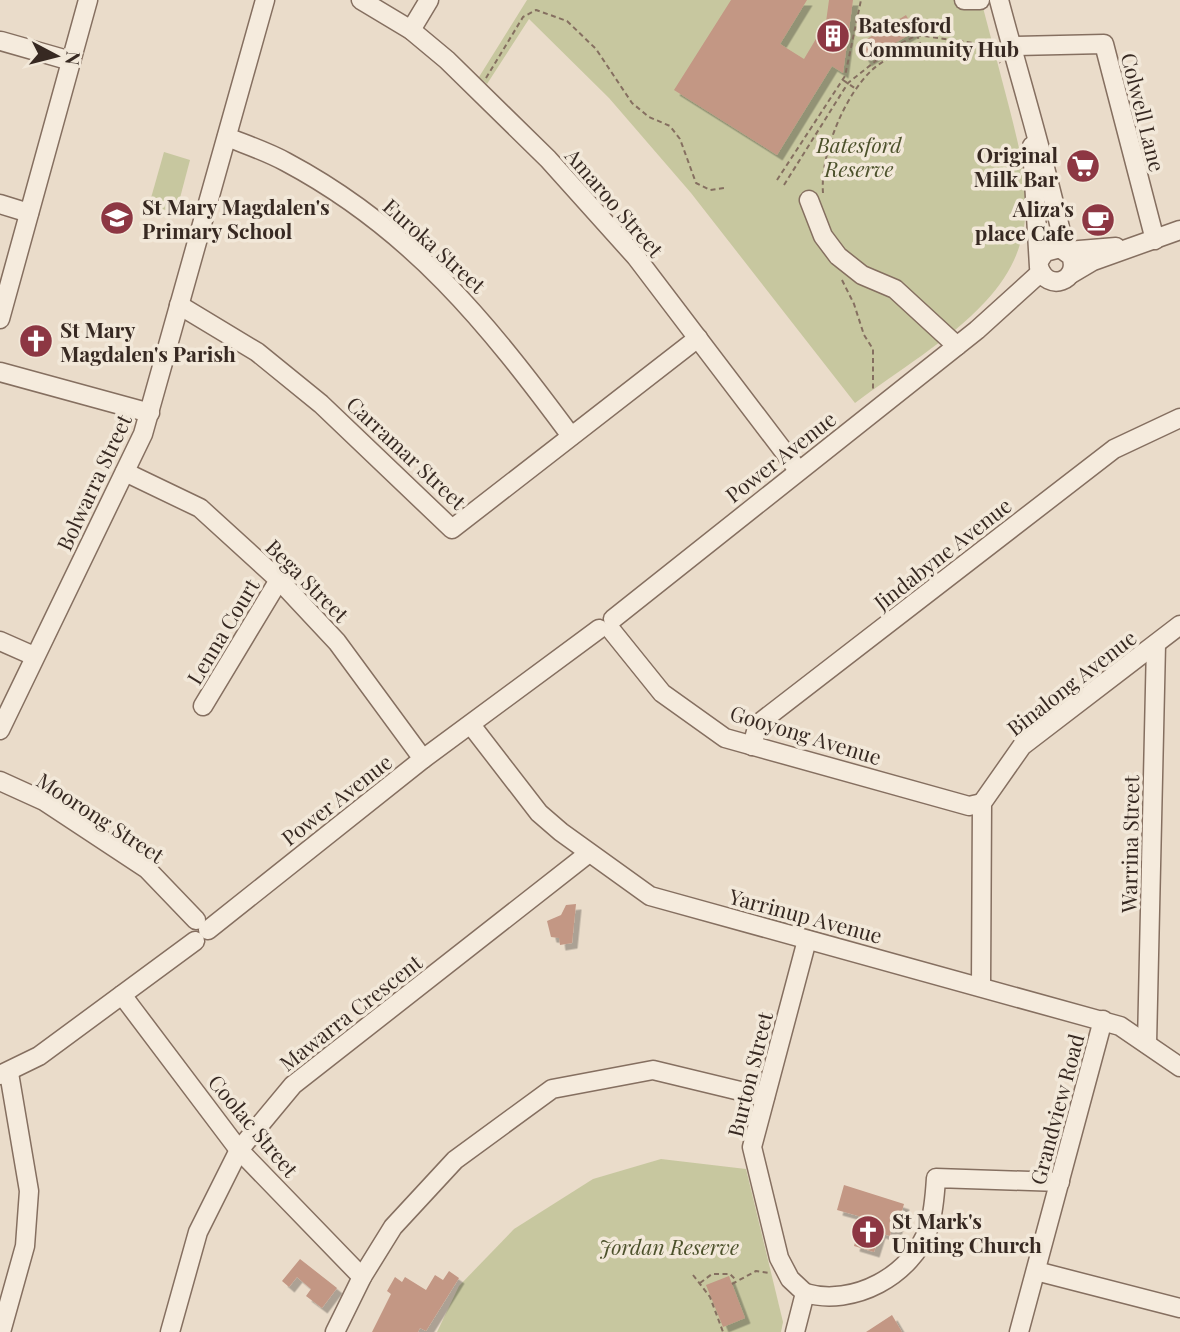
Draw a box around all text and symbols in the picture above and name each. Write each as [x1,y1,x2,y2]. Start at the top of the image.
place label: Batesford Community Hub [858,10,1019,62]
building icon: Batesford Community Hub [814,17,852,55]
north arrow [21,21,91,91]
text: N [60,50,88,67]
street label: Colwell Lane [1116,50,1172,174]
park label: Batesford Reserve [815,130,902,182]
place label: Original Milk Bar [973,140,1058,192]
street label: Amaroo Street [559,141,671,263]
supermarket icon: Original Milk Bar [1064,147,1102,185]
place label: St Mary Magdalen's Primary School [142,192,330,244]
street label: Euroka Street [378,192,492,299]
place label: Aliza's place Cafe [975,194,1074,246]
school or university icon: St Mary Magdalen's Primary School [98,199,136,237]
cafe icon: Aliza's place Cafe [1079,201,1117,239]
place label: St Mary Magdalen's Parish [60,315,236,367]
church icon: St Mary Magdalen's Parish [17,322,55,360]
street label: Carramar Street [341,389,473,515]
street label: Power Avenue [719,404,841,508]
street label: Bolwarra Street [49,409,137,555]
street label: Jindabyne Avenue [867,490,1017,616]
street label: Bega Street [260,532,356,628]
street label: Lenna Court [180,573,265,689]
street label: Binalong Avenue [1001,623,1141,741]
street label: Gooyong Avenue [727,698,885,770]
street label: Power Avenue [275,747,397,851]
street label: Moorong Street [32,765,170,869]
street label: Warrina Street [1114,774,1144,914]
street label: Yarrinup Avenue [726,881,886,949]
street label: Mawarra Crescent [273,947,427,1076]
street label: Burton Street [720,1008,778,1139]
street label: Grandview Road [1022,1031,1090,1187]
street label: Coolac Street [203,1068,305,1183]
place label: St Mark's Uniting Church [892,1206,1042,1258]
church icon: St Mark's Uniting Church [849,1213,887,1251]
park label: Jordan Reserve [599,1232,739,1260]

